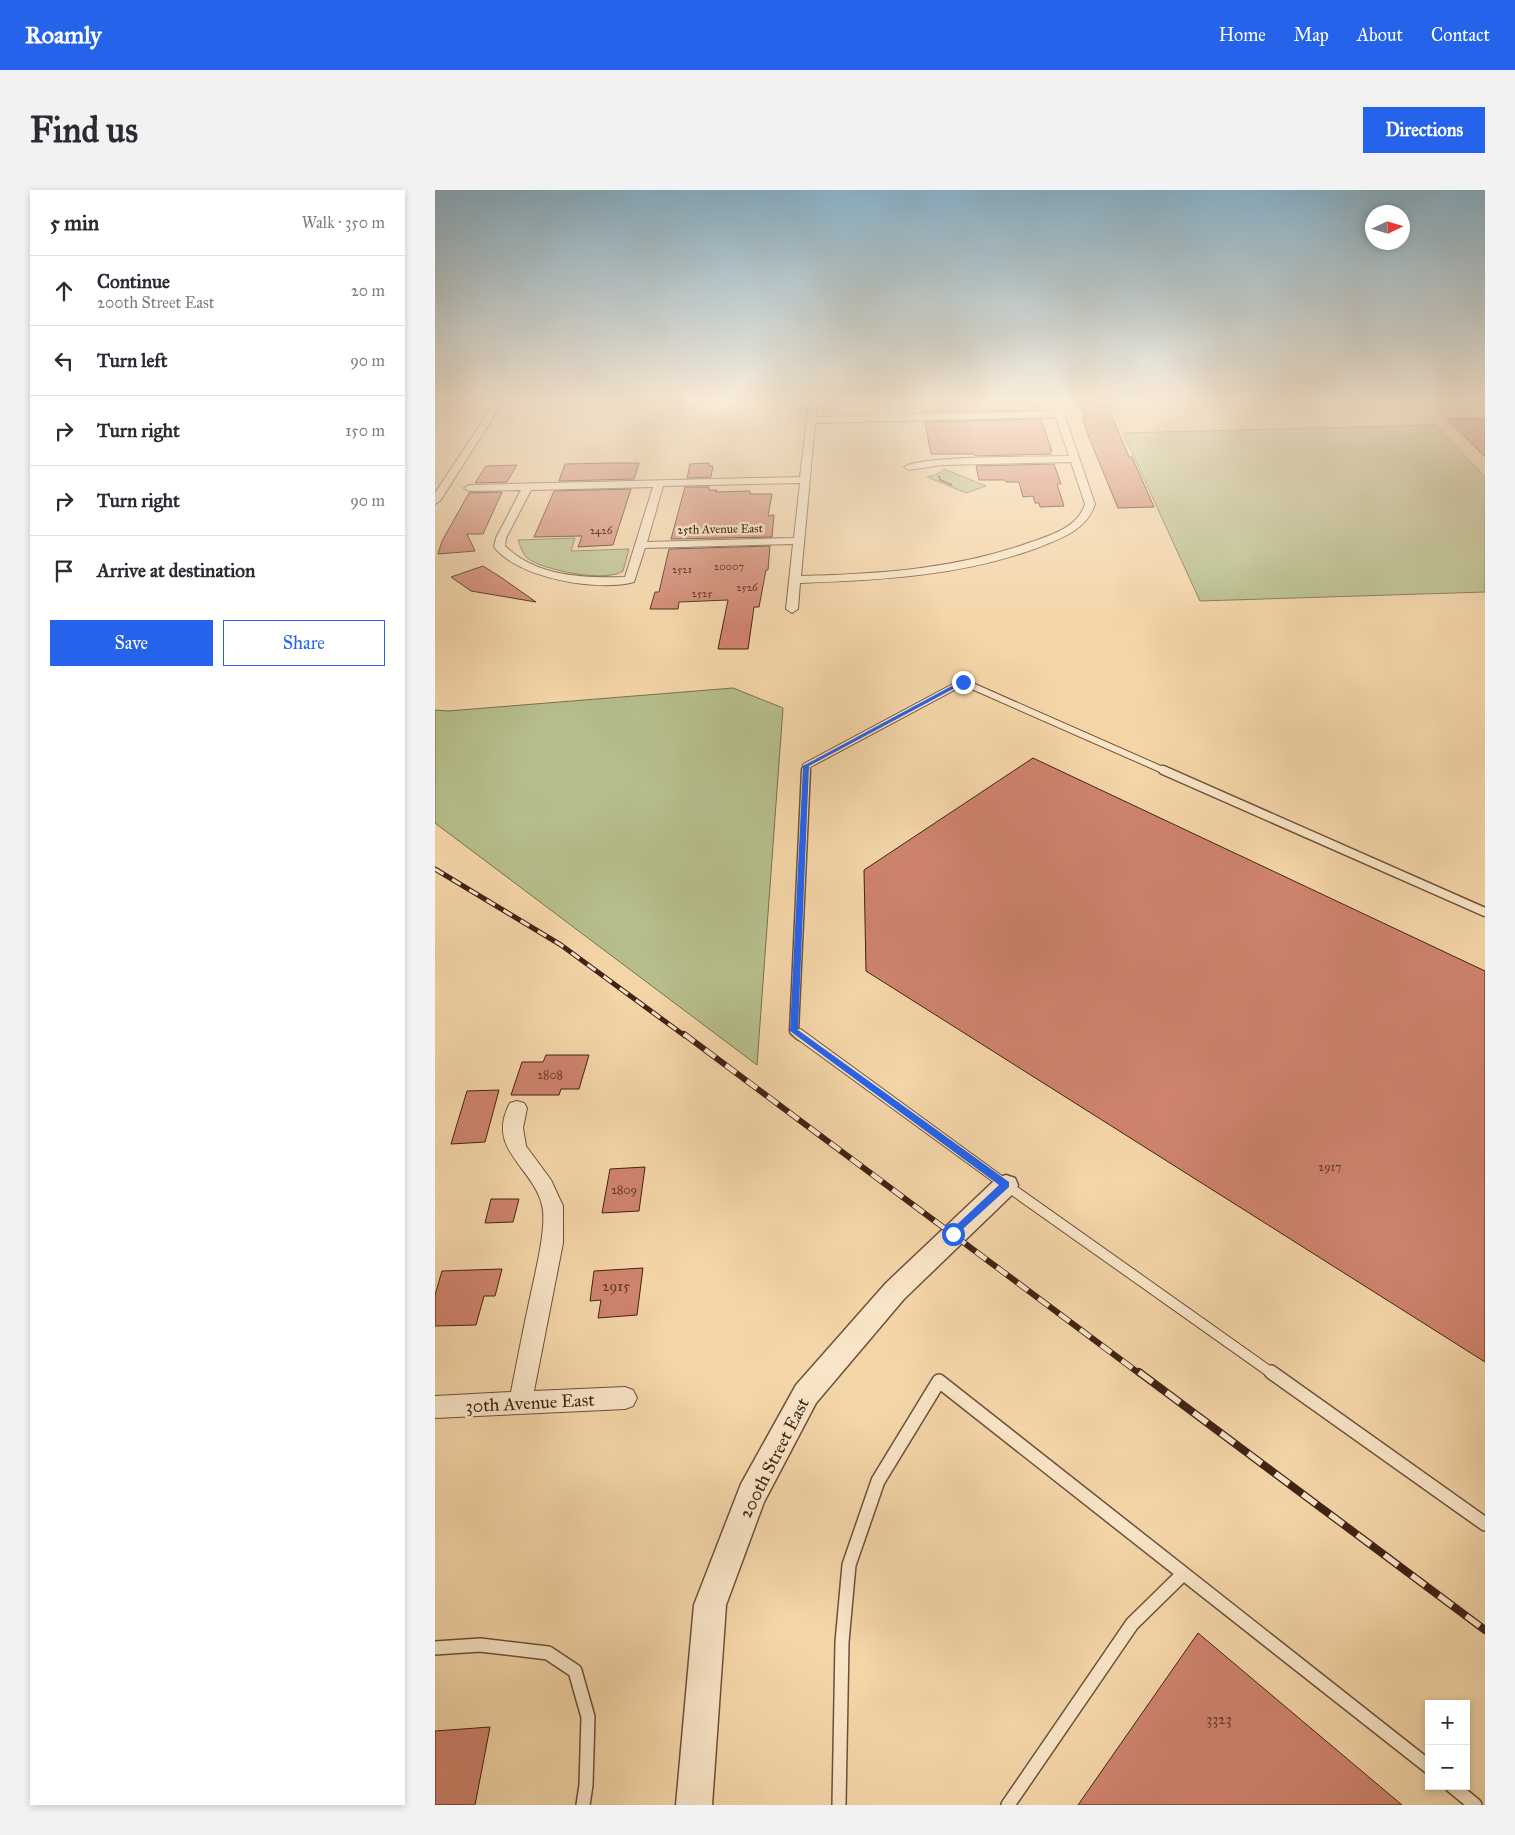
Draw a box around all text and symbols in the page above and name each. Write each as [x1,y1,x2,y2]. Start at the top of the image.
text: Roamly [25,20,102,50]
text: Home [1219,24,1266,46]
text: Map [1294,24,1329,46]
text: About [1357,24,1403,46]
text: Contact [1431,24,1490,46]
button: Directions [1363,107,1485,153]
text: Find us [30,109,138,152]
north arrow [1365,205,1410,250]
text: 5 min [50,210,99,236]
text: Walk · 350 m [302,213,385,232]
text: Continue [97,270,170,293]
icon: ahead [50,277,78,305]
text: 20 m [351,281,385,300]
text: 200th Street East [97,293,214,312]
icon: left [50,347,78,375]
text: Turn left [97,349,167,372]
text: 90 m [350,351,385,370]
icon: right [50,417,78,445]
text: Turn right [97,419,180,442]
text: 150 m [345,421,385,440]
icon: right [50,487,78,515]
text: Turn right [97,489,180,512]
text: 90 m [350,491,385,510]
street label: 25th Avenue East [677,521,764,537]
house number: 2426 [590,524,613,537]
icon: arrive [50,557,78,585]
text: Arrive at destination [97,559,255,582]
house number: 20007 [714,560,744,573]
house number: 2521 [672,563,692,576]
house number: 2526 [736,581,758,594]
house number: 2525 [692,587,712,600]
button: Save [50,620,213,666]
button: Share [223,620,385,666]
route end [952,671,975,694]
house number: 2808 [537,1068,563,1082]
house number: 2917 [1318,1160,1342,1174]
house number: 2809 [611,1183,637,1197]
route start [942,1223,965,1246]
house number: 2915 [602,1277,630,1295]
street label: 30th Avenue East [465,1389,596,1417]
street label: 200th Street East [734,1394,814,1522]
map controls [1425,1700,1470,1790]
button: + [1425,1700,1470,1745]
house number: 3323 [1206,1710,1232,1728]
button: − [1425,1745,1470,1790]

